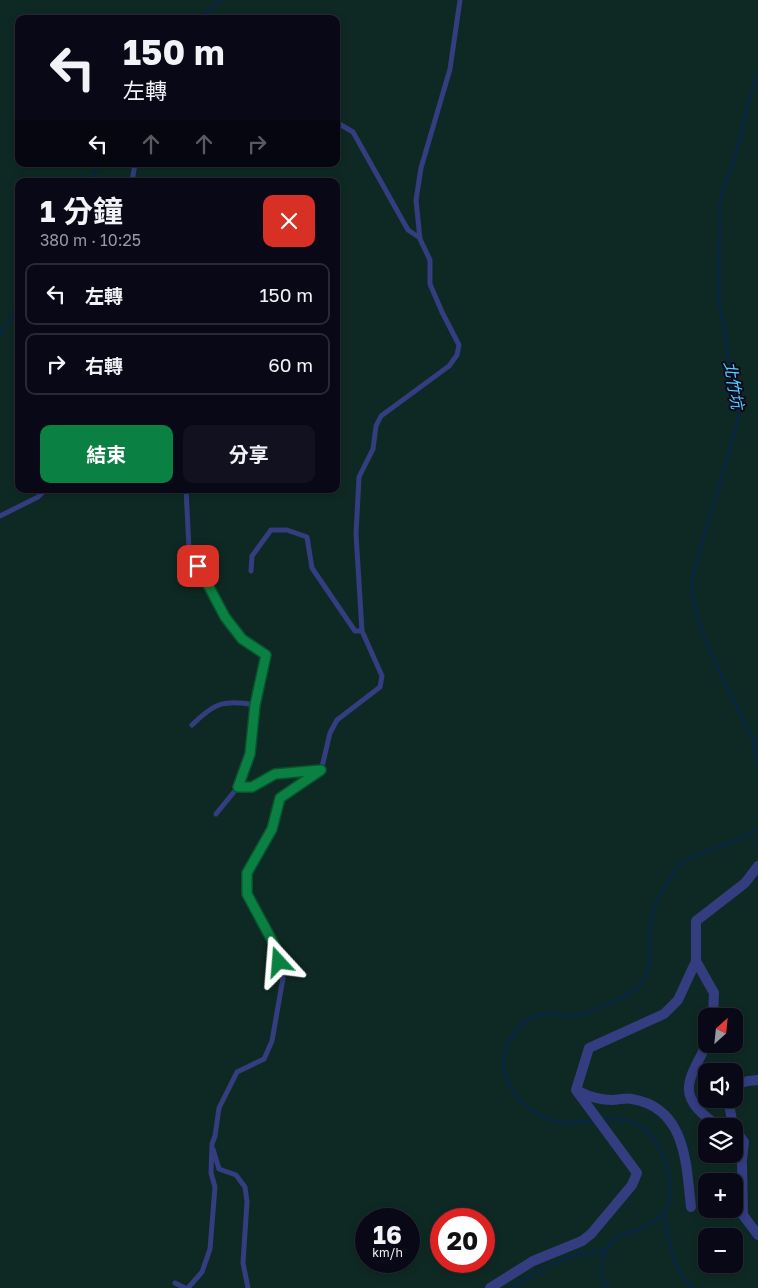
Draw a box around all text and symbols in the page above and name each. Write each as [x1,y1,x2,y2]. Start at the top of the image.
text: 150 m [123,31,225,73]
icon: left [40,35,105,100]
text: 左轉 [123,77,167,104]
icon: left [84,130,112,158]
icon: ahead [137,130,165,158]
icon: ahead [190,130,218,158]
icon: right [243,130,271,158]
text: 1 分鐘 [40,193,123,229]
button: close [263,195,315,247]
text: 380 m · 10:25 [40,230,141,250]
icon: left [42,280,70,308]
text: 150 m [259,283,313,306]
text: 左轉 [85,284,123,307]
icon: right [42,350,70,378]
text: 60 m [268,353,313,376]
text: 右轉 [85,354,123,377]
water label: 北竹坑 [720,360,748,412]
button: 結束 [40,425,173,483]
button: 分享 [183,425,315,483]
pin [177,545,219,587]
icon: arrive [184,552,212,580]
position arrow [252,935,304,987]
north arrow [698,1008,742,1052]
map controls [698,1008,743,1273]
button: sound [698,1063,743,1108]
button: layers [698,1118,743,1163]
button: + [698,1173,743,1218]
speed limit sign: 20 [430,1208,495,1273]
text: 16 [373,1219,402,1250]
button: − [698,1228,743,1273]
text: km/h [372,1245,403,1260]

